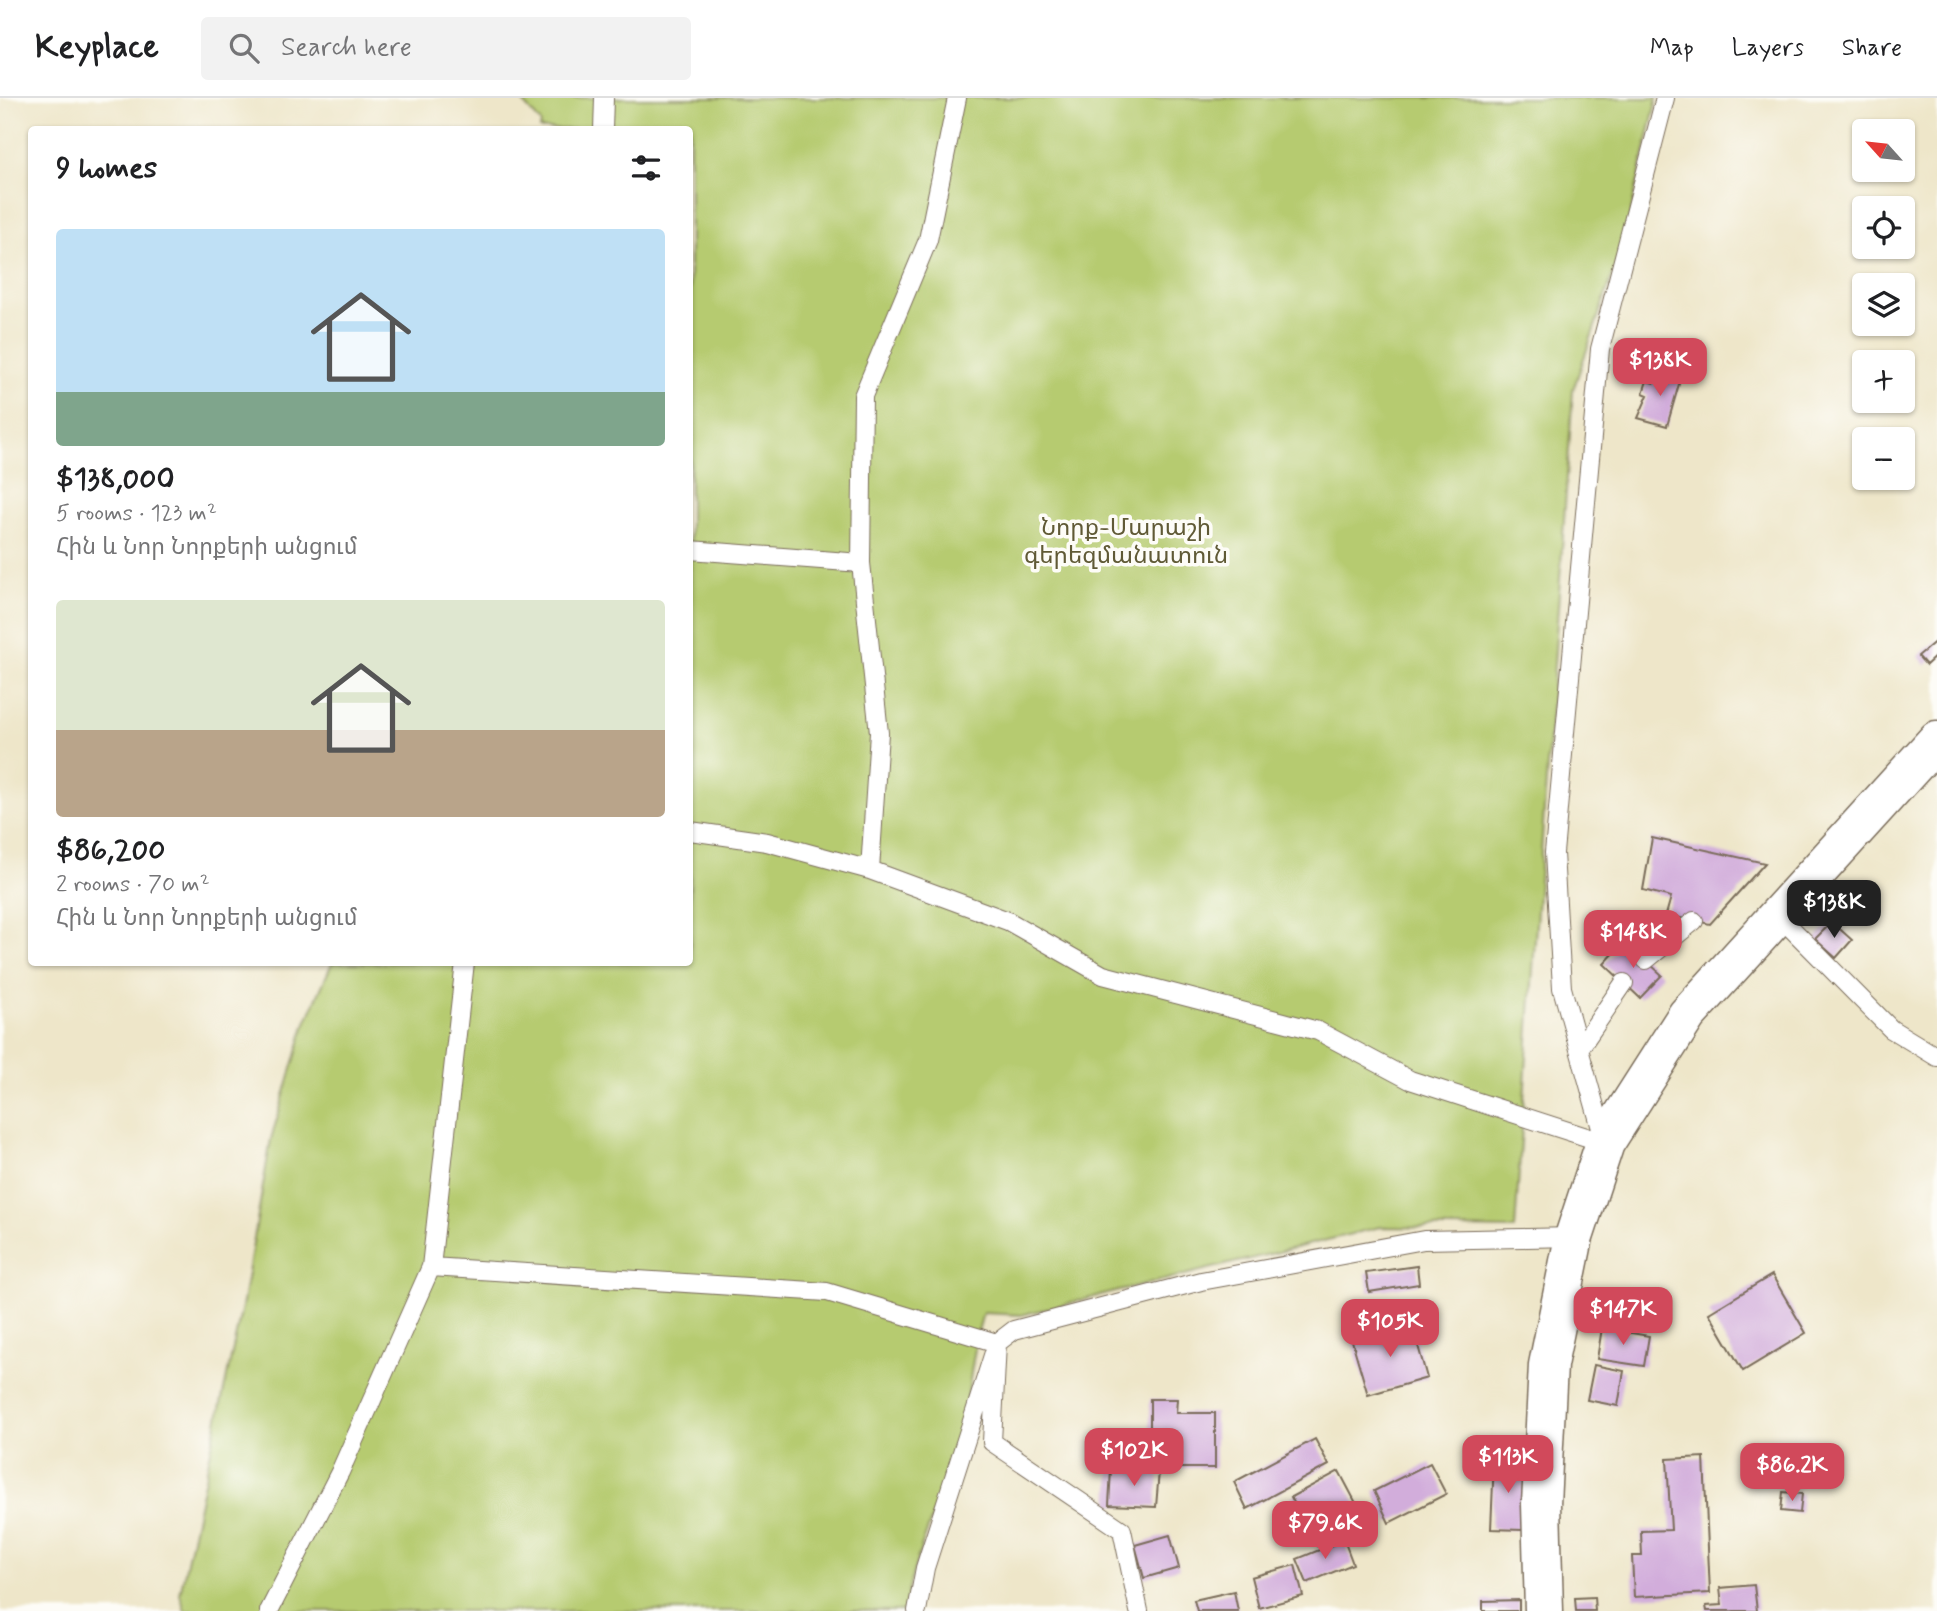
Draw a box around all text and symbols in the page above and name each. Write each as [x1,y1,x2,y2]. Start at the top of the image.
search box [201,17,691,80]
text: Keyplace [35,26,159,70]
icon: search [225,29,263,67]
text: Search here [281,31,412,65]
text: Map [1650,33,1694,64]
text: Layers [1732,33,1804,64]
text: Share [1842,33,1902,64]
north arrow [1852,119,1914,182]
map controls [1852,119,1915,490]
text: 9 homes [56,149,157,188]
icon: filters [627,149,665,187]
button: locate [1852,196,1915,259]
button: layers [1852,273,1915,336]
icon: home [298,274,424,400]
pin: $138K [1611,338,1709,398]
text: $138K [1629,346,1691,376]
button: + [1852,350,1915,413]
button: − [1852,427,1915,490]
text: $138,000 [56,460,174,499]
text: 5 rooms · 123 m² [56,499,217,529]
park label: Նորք-Մարաշի գերեզմանատուն [1024,513,1228,572]
text: Հին և Նոր Նորքերի անցում [56,533,357,563]
icon: home [298,645,424,771]
text: $86,200 [56,831,165,870]
text: 2 rooms · 70 m² [56,870,210,900]
pin: $138K [1785,880,1883,940]
text: $138K [1803,888,1865,918]
text: Հին և Նոր Նորքերի անցում [56,904,357,934]
pin: $148K [1584,910,1682,970]
text: $148K [1600,918,1666,948]
pin: $147K [1574,1288,1672,1347]
text: $147K [1590,1295,1656,1325]
pin: $105K [1341,1300,1439,1359]
text: $105K [1357,1307,1423,1337]
pin: $102K [1085,1428,1183,1488]
text: $102K [1101,1436,1167,1466]
pin: $113K [1459,1436,1557,1495]
text: $113K [1478,1443,1538,1473]
pin: $86.2K [1735,1444,1849,1503]
text: $86.2K [1756,1451,1828,1481]
pin: $79.6K [1268,1502,1382,1561]
text: $79.6K [1288,1509,1362,1539]

